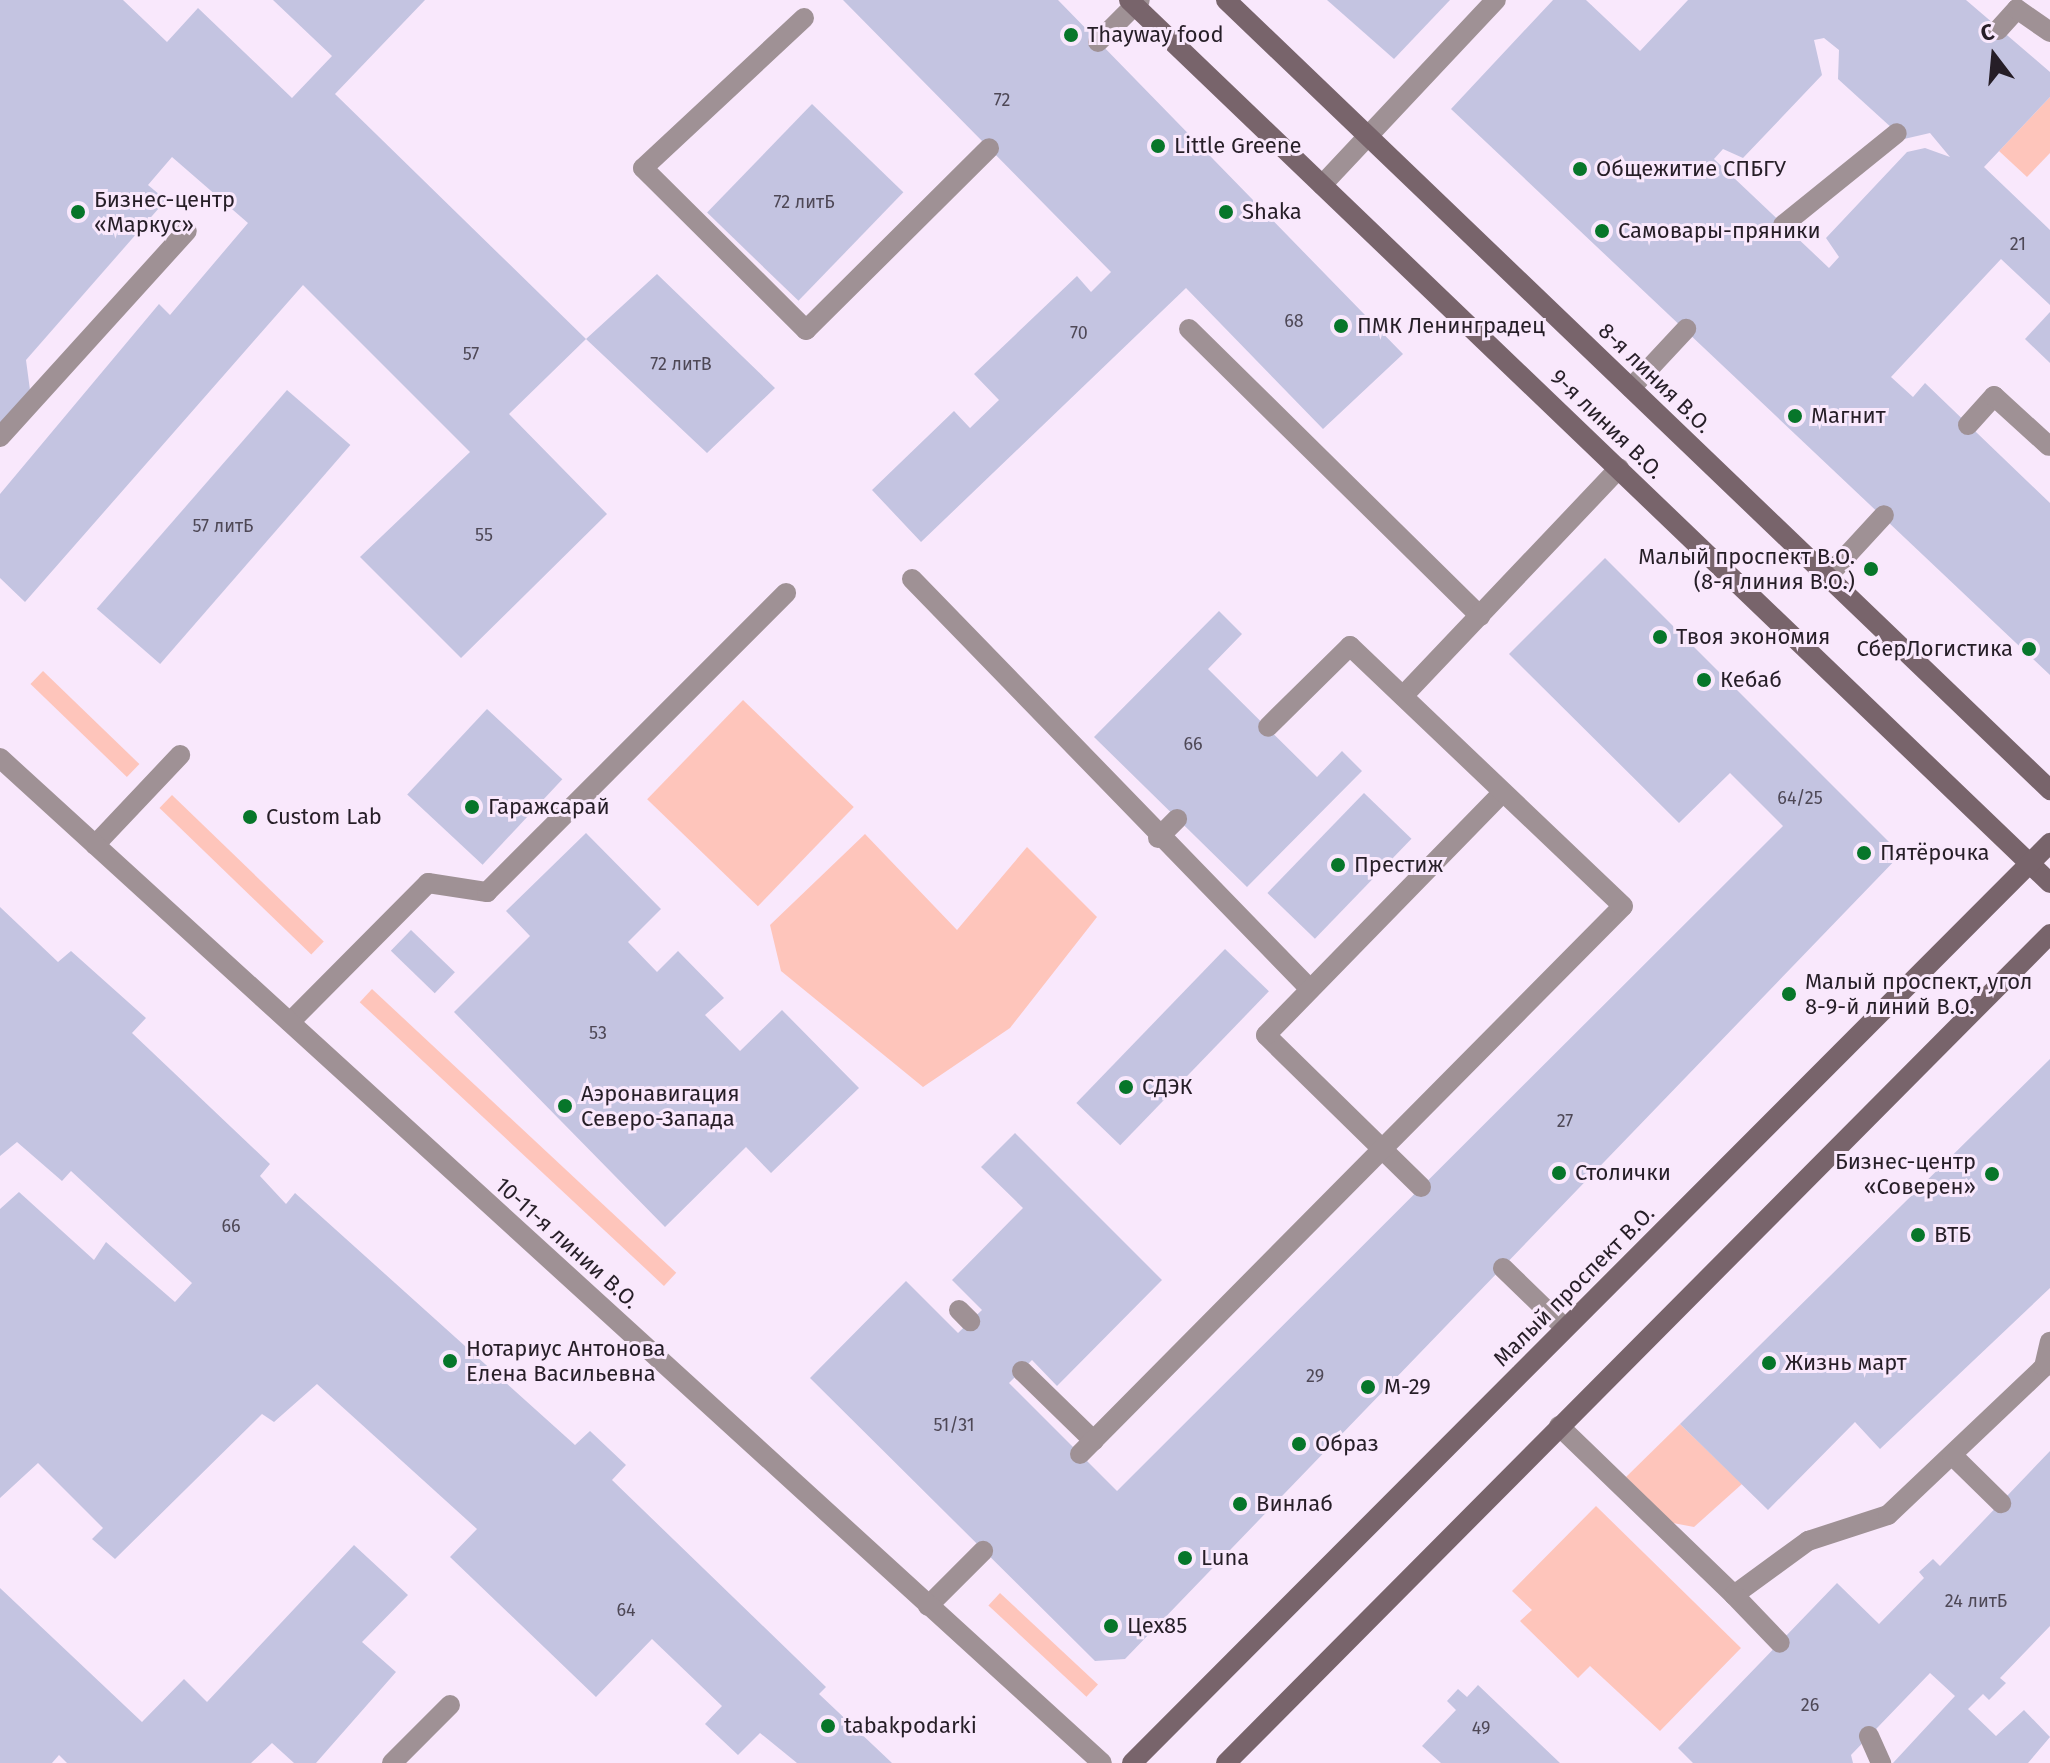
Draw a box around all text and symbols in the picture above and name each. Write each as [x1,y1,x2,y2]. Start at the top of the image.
north arrow [1954,16,2034,96]
text: С [1977,18,1997,47]
place label: Thayway food [1087,22,1224,48]
marker: Thayway food [1062,26,1080,44]
house number: 72 [994,89,1010,111]
place label: Little Greene [1174,133,1302,159]
marker: Little Greene [1149,137,1167,155]
place label: Общежитие СПБГУ [1596,156,1786,182]
marker: Общежитие СПБГУ [1571,160,1589,178]
place label: Бизнес-центр «Маркус» [94,186,235,238]
house number: 72 литБ [773,191,835,213]
place label: Shaka [1242,199,1302,225]
marker: Бизнес-центр «Маркус» [69,203,87,221]
marker: Shaka [1217,203,1235,221]
place label: Самовары-пряники [1618,218,1821,244]
marker: Самовары-пряники [1593,222,1611,240]
house number: 21 [2010,233,2026,255]
house number: 68 [1284,310,1304,332]
place label: ПМК Ленинградец [1357,313,1545,339]
marker: ПМК Ленинградец [1332,317,1350,335]
street label: 8-я линия В.О. [1593,317,1717,439]
house number: 70 [1070,322,1088,344]
house number: 57 [463,343,479,365]
house number: 72 литВ [650,353,712,375]
street label: 9-я линия В.О. [1545,364,1669,484]
place label: Магнит [1811,403,1886,429]
marker: Магнит [1786,407,1804,425]
house number: 57 литБ [192,515,254,537]
house number: 55 [475,524,493,546]
place label: Малый проспект В.О. (8-я линия В.О.) [1638,543,1855,594]
marker: Малый проспект В.О. (8-я линия В.О.) [1862,560,1880,578]
place label: Твоя экономия [1676,624,1830,650]
marker: Твоя экономия [1651,628,1669,646]
place label: СберЛогистика [1857,636,2013,662]
marker: СберЛогистика [2020,640,2038,658]
place label: Кебаб [1720,667,1782,693]
marker: Кебаб [1695,671,1713,689]
house number: 66 [1183,733,1203,755]
house number: 64/25 [1777,787,1823,809]
place label: Гаражсарай [488,794,610,820]
marker: Гаражсарай [463,798,481,816]
place label: Custom Lab [266,804,382,830]
marker: Custom Lab [241,808,259,826]
place label: Пятёрочка [1880,840,1989,866]
marker: Пятёрочка [1855,844,1873,862]
place label: Престиж [1354,852,1443,878]
marker: Престиж [1329,856,1347,874]
place label: Малый проспект, угол 8-9-й линий В.О. [1805,968,2032,1020]
marker: Малый проспект, угол 8-9-й линий В.О. [1780,985,1798,1003]
house number: 53 [589,1022,607,1044]
place label: СДЭК [1142,1074,1193,1100]
marker: СДЭК [1117,1078,1135,1096]
place label: Аэронавигация Северо-Запада [581,1080,740,1132]
marker: Аэронавигация Северо-Запада [556,1097,574,1115]
house number: 27 [1557,1110,1573,1132]
place label: Бизнес-центр «Соверен» [1835,1148,1976,1200]
place label: Столички [1575,1160,1671,1186]
marker: Столички [1550,1164,1568,1182]
marker: Бизнес-центр «Соверен» [1983,1165,2001,1183]
street label: 10-11-я линии В.О. [490,1172,644,1314]
street label: Малый проспект В.О. [1488,1200,1660,1372]
house number: 66 [221,1215,241,1237]
place label: ВТБ [1934,1222,1971,1248]
marker: ВТБ [1909,1226,1927,1244]
place label: Нотариус Антонова Елена Васильевна [466,1335,666,1386]
place label: Жизнь март [1785,1350,1907,1376]
marker: Нотариус Антонова Елена Васильевна [441,1352,459,1370]
marker: Жизнь март [1760,1354,1778,1372]
house number: 29 [1306,1365,1324,1387]
place label: М-29 [1384,1374,1431,1400]
marker: М-29 [1359,1378,1377,1396]
house number: 51/31 [933,1414,975,1436]
place label: Образ [1315,1431,1379,1457]
marker: Образ [1290,1435,1308,1453]
place label: Винлаб [1256,1491,1333,1517]
marker: Винлаб [1231,1495,1249,1513]
place label: Luna [1201,1545,1249,1571]
marker: Luna [1176,1549,1194,1567]
house number: 24 литБ [1945,1590,2007,1612]
house number: 64 [616,1599,636,1621]
place label: Цех85 [1127,1613,1187,1639]
marker: Цех85 [1102,1617,1120,1635]
house number: 26 [1801,1694,1819,1716]
place label: tabakpodarki [844,1713,977,1739]
marker: tabakpodarki [819,1717,837,1735]
house number: 49 [1472,1717,1490,1739]

